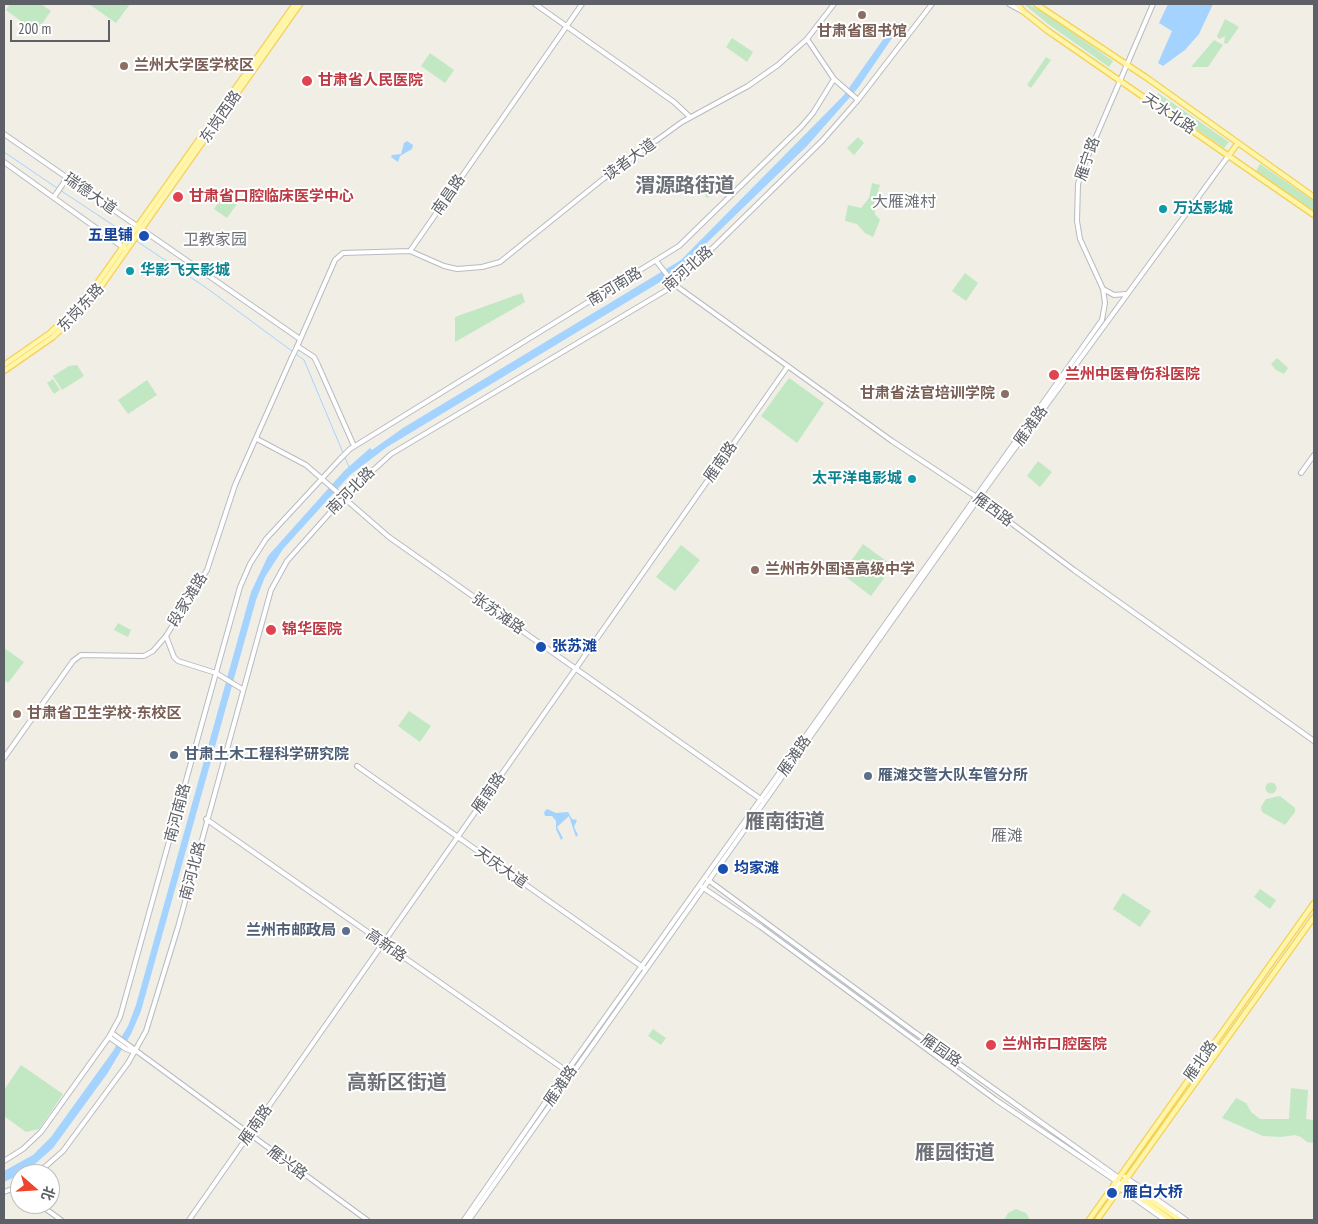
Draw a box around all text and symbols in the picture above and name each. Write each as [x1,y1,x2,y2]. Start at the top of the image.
marker: 甘肃省图书馆 [856,9,868,21]
scale bar [12,10,112,42]
text: 200 m [18,19,51,38]
place label: 甘肃省图书馆 [817,23,907,41]
place label: 兰州大学医学校区 [134,57,254,75]
marker: 兰州大学医学校区 [118,60,130,72]
place label: 甘肃省人民医院 [318,72,423,90]
marker: 甘肃省人民医院 [300,74,314,88]
street label: 东岗西路 [196,87,246,147]
street label: 天水北路 [1139,90,1199,138]
street label: 读者大道 [600,135,660,185]
street label: 雁宁路 [1072,135,1104,183]
street label: 瑞德大道 [60,169,120,219]
street label: 南昌路 [429,171,469,219]
district label: 渭源路街道 [635,174,735,198]
place label: 甘肃省口腔临床医学中心 [189,188,354,206]
marker: 甘肃省口腔临床医学中心 [171,190,185,204]
district label: 大雁滩村 [872,192,936,212]
place label: 万达影城 [1173,200,1233,218]
marker: 万达影城 [1157,203,1169,215]
place label: 五里铺 [88,227,133,245]
marker: 五里铺 [137,229,151,243]
district label: 卫教家园 [183,230,247,250]
street label: 南河北路 [659,243,717,295]
place label: 华影飞天影城 [140,262,230,280]
street label: 南河南路 [585,264,645,310]
marker: 华影飞天影城 [124,265,136,277]
street label: 东岗东路 [54,280,108,336]
place label: 兰州中医骨伤科医院 [1065,366,1200,384]
marker: 兰州中医骨伤科医院 [1047,368,1061,382]
place label: 甘肃省法官培训学院 [860,385,995,403]
marker: 甘肃省法官培训学院 [999,388,1011,400]
street label: 雁滩路 [1010,403,1052,449]
street label: 雁南路 [701,438,741,486]
street label: 南河北路 [323,463,379,519]
place label: 太平洋电影城 [812,470,902,488]
marker: 太平洋电影城 [906,473,918,485]
street label: 雁西路 [970,489,1016,531]
place label: 兰州市外国语高级中学 [765,561,915,579]
marker: 兰州市外国语高级中学 [749,564,761,576]
street label: 段家滩路 [164,570,212,630]
street label: 张苏滩路 [468,589,528,639]
place label: 锦华医院 [282,621,342,639]
marker: 锦华医院 [264,623,278,637]
place label: 张苏滩 [552,638,597,656]
marker: 张苏滩 [534,640,548,654]
place label: 甘肃省卫生学校-东校区 [27,705,181,723]
marker: 甘肃省卫生学校-东校区 [11,708,23,720]
street label: 雁滩路 [775,732,815,780]
place label: 甘肃土木工程科学研究院 [184,746,349,764]
marker: 甘肃土木工程科学研究院 [168,749,180,761]
place label: 雁滩交警大队车管分所 [878,767,1028,785]
street label: 雁南路 [469,769,509,817]
marker: 雁滩交警大队车管分所 [862,770,874,782]
street label: 南河南路 [162,782,194,844]
district label: 雁南街道 [745,810,825,834]
district label: 雁滩 [991,826,1023,846]
street label: 南河北路 [177,840,209,902]
street label: 天庆大道 [471,843,531,893]
place label: 均家滩 [734,860,779,878]
marker: 均家滩 [716,862,730,876]
place label: 兰州市邮政局 [246,922,336,940]
marker: 兰州市邮政局 [340,925,352,937]
street label: 高新路 [362,926,410,966]
street label: 雁园路 [917,1031,965,1071]
place label: 兰州市口腔医院 [1002,1036,1107,1054]
street label: 雁北路 [1181,1037,1221,1085]
marker: 兰州市口腔医院 [984,1038,998,1052]
street label: 雁滩路 [541,1062,581,1110]
district label: 高新区街道 [347,1071,447,1095]
street label: 雁南路 [236,1101,276,1149]
district label: 雁园街道 [915,1141,995,1165]
street label: 雁兴路 [264,1142,310,1184]
north arrow [10,1164,60,1214]
text: 北 [37,1184,59,1203]
place label: 雁白大桥 [1123,1184,1183,1202]
marker: 雁白大桥 [1105,1186,1119,1200]

